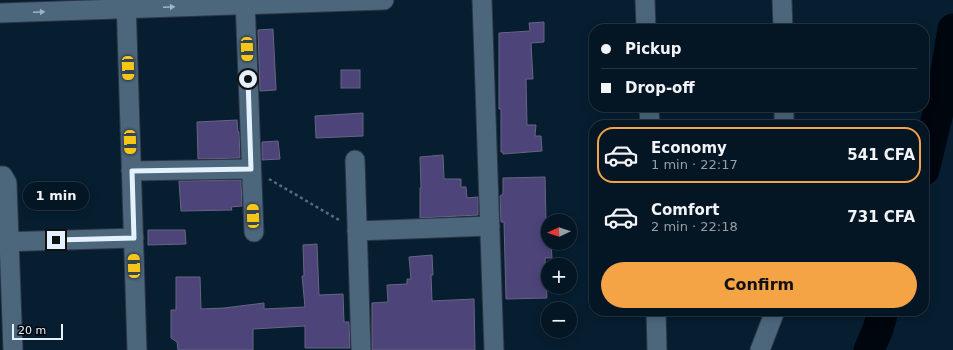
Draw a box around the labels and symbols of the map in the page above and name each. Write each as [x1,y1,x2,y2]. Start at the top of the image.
one-way arrow [163,4,176,10]
one-way arrow [33,8,45,15]
car [241,37,253,61]
car [122,56,134,80]
route start [239,70,257,88]
car [124,130,136,154]
callout: 1 min [23,182,89,210]
car [247,204,259,228]
north arrow [541,214,577,250]
route end [47,231,65,249]
car [128,254,140,278]
scale bar [12,322,63,341]

